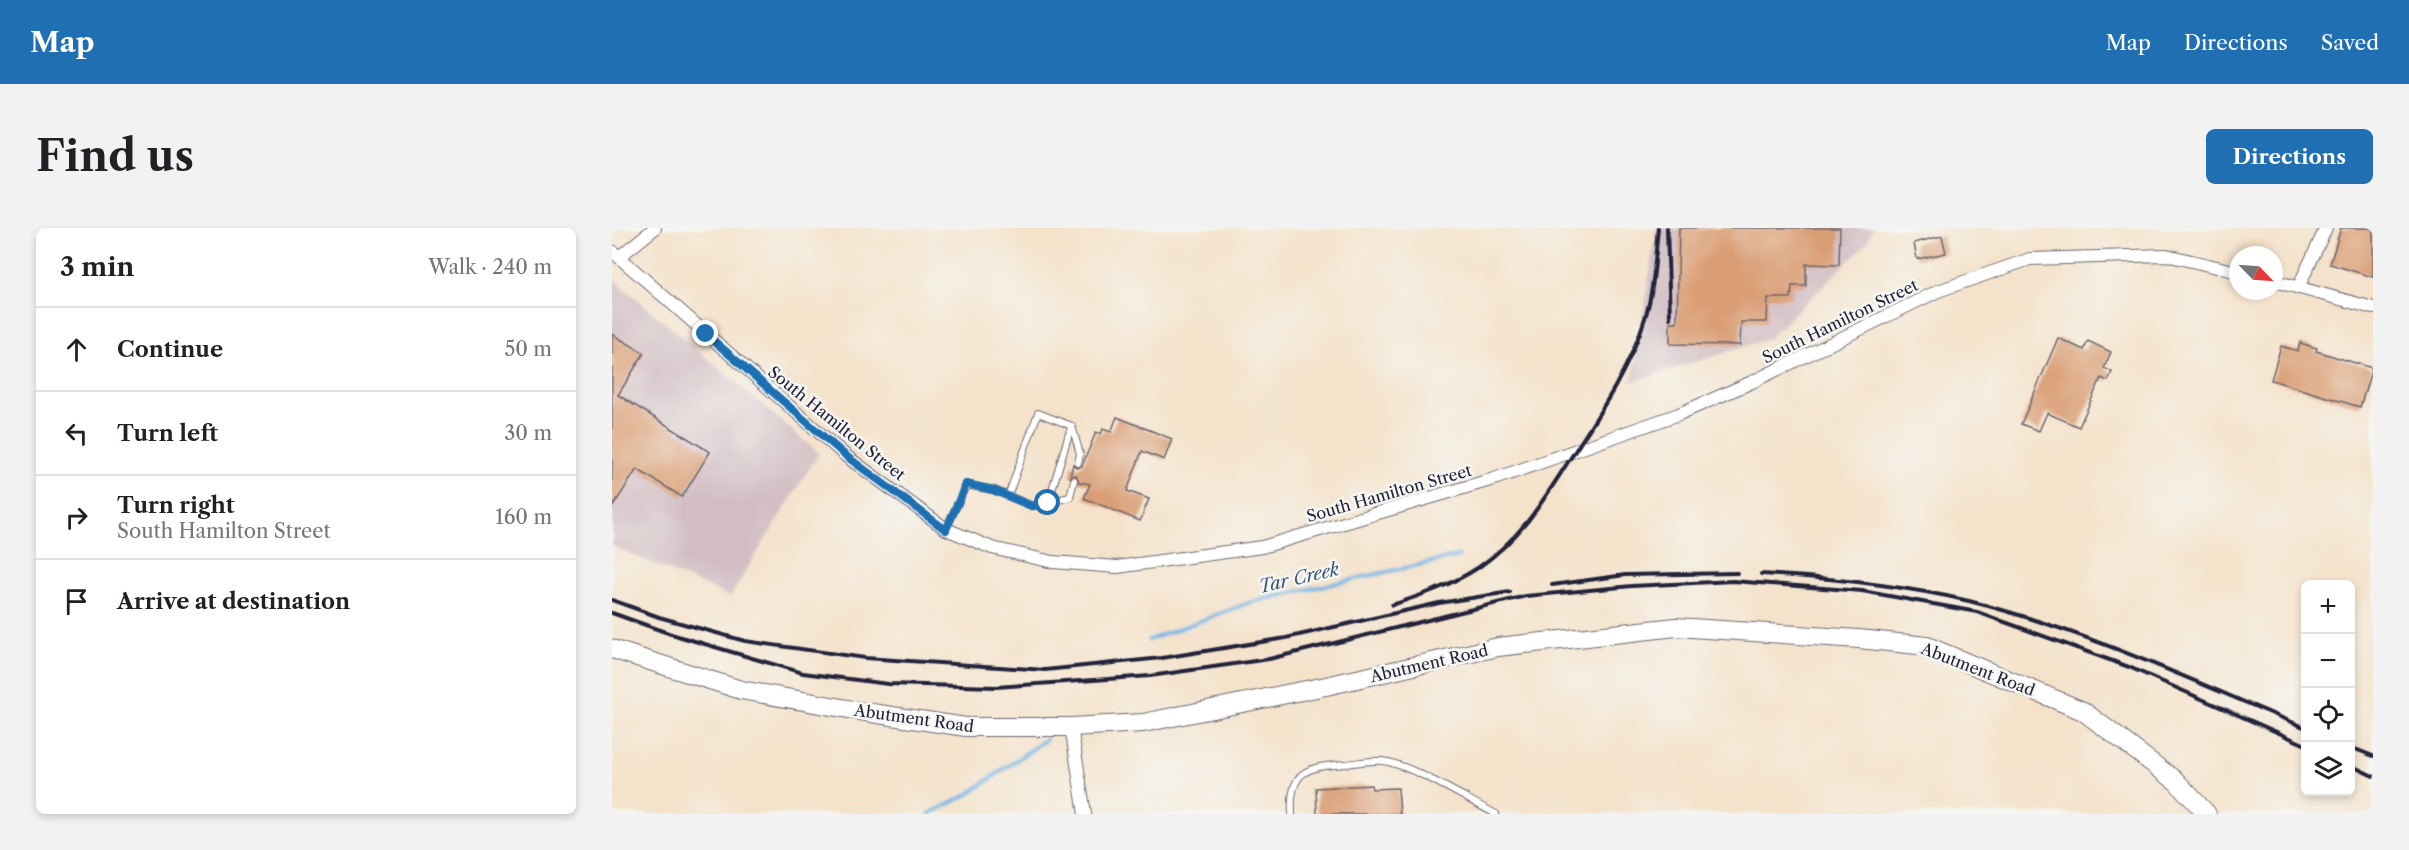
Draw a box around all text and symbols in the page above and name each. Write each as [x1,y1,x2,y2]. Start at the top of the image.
text: Map [30,25,94,59]
text: Map [2106,30,2151,55]
text: Directions [2184,30,2288,55]
text: Saved [2321,30,2379,55]
button: Directions [2206,129,2373,184]
text: Find us [36,130,194,182]
north arrow [2229,246,2283,300]
text: 3 min [60,251,134,283]
text: Walk · 240 m [428,255,552,279]
street label: South Hamilton Street [1759,274,1921,367]
route end [692,320,718,346]
icon: ahead [60,333,93,366]
text: Continue [117,336,223,363]
text: 50 m [505,337,552,361]
street label: South Hamilton Street [764,361,910,485]
icon: left [60,417,93,450]
text: Turn left [117,420,218,447]
text: 30 m [504,421,552,445]
street label: South Hamilton Street [1304,460,1474,526]
route start [1034,489,1060,515]
text: Turn right [117,492,235,519]
icon: right [60,501,93,534]
text: 160 m [495,505,552,529]
text: South Hamilton Street [117,519,331,543]
water label: Tar Creek [1257,558,1342,598]
map controls [2301,580,2355,796]
button: + [2301,580,2355,634]
icon: arrive [60,585,93,618]
text: Arrive at destination [117,588,350,615]
button: − [2301,634,2355,688]
street label: Abutment Road [1917,638,2038,700]
street label: Abutment Road [1367,640,1490,687]
button: locate [2301,688,2355,742]
street label: Abutment Road [852,700,975,736]
button: layers [2301,742,2355,796]

